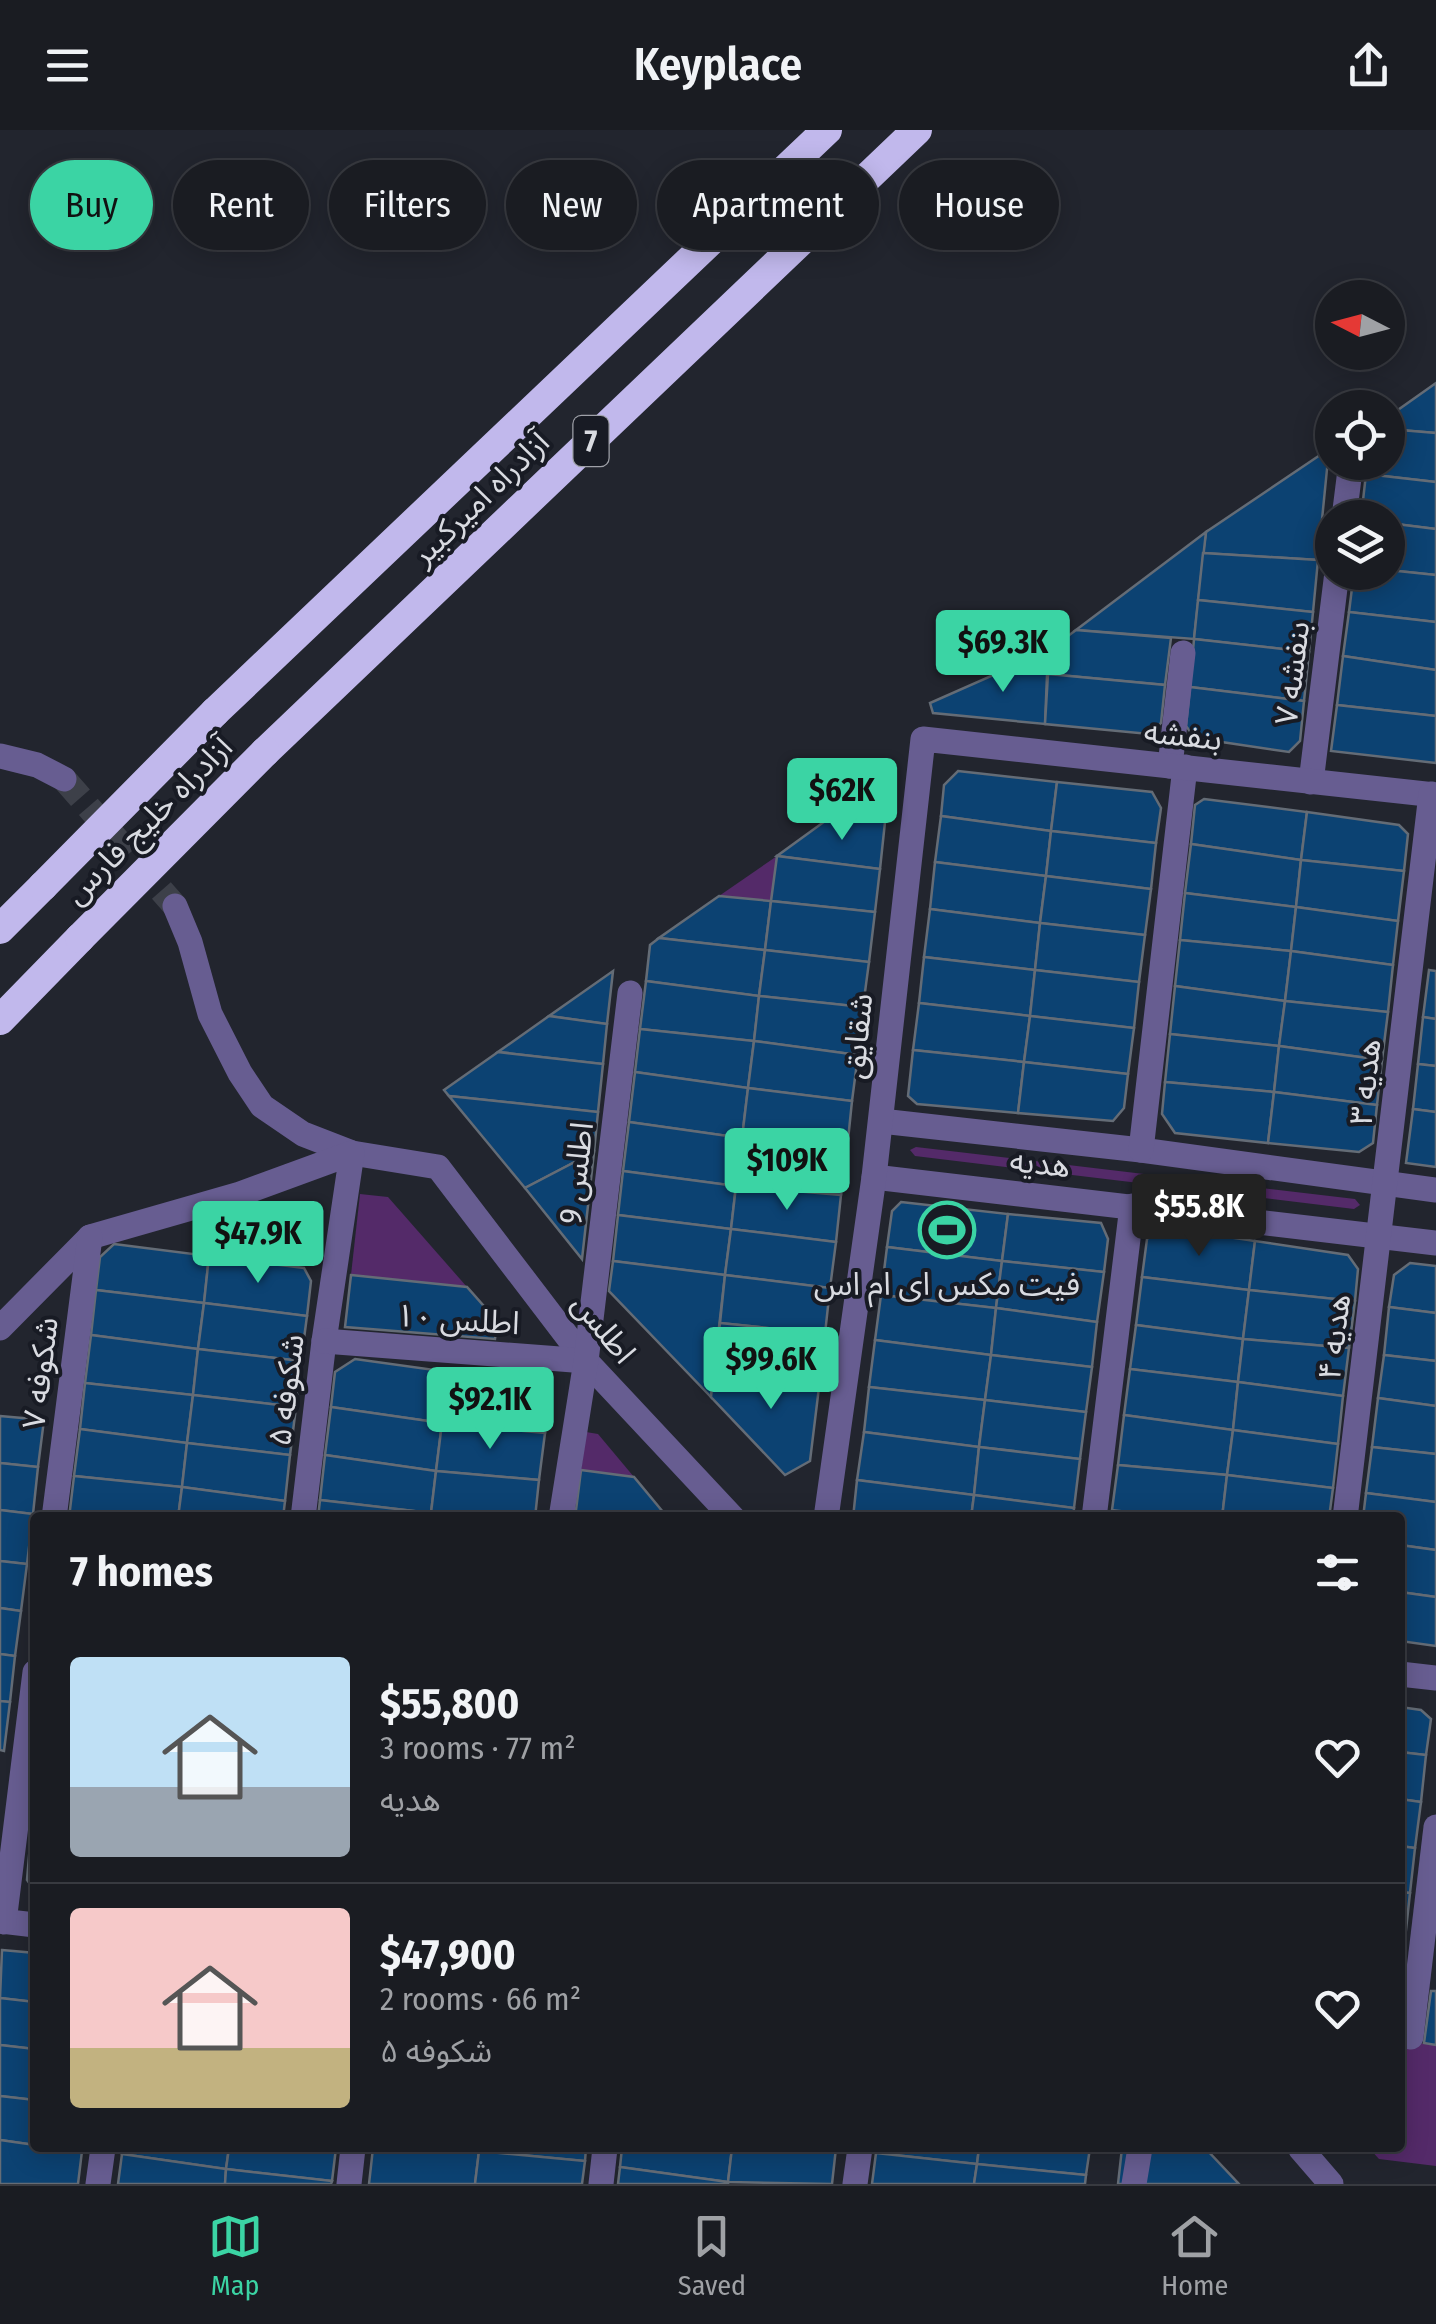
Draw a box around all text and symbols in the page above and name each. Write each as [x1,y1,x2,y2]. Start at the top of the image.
icon: menu [40,38,95,93]
text: Keyplace [634,38,802,92]
icon: share [1341,38,1396,93]
chip: Buy [30,160,153,250]
chip: Rent [173,160,309,250]
chip: Filters [329,160,486,250]
chip: New [506,160,637,250]
chip: Apartment [657,160,879,250]
chip: House [899,160,1059,250]
north arrow [1315,280,1405,370]
map controls [1315,280,1405,590]
button: locate [1315,390,1405,480]
road number: 7 [574,416,608,466]
street label: آزادراه امیرکبیر [402,422,558,574]
button: layers [1315,500,1405,590]
pin: $69.3K [922,610,1084,695]
street label: بنفشه ۷ [1267,619,1317,727]
text: $69.3K [958,623,1048,661]
street label: بنفشه [1142,712,1224,758]
street label: آزادراه خلیج فارس [56,727,245,916]
pin: $62K [783,758,901,843]
text: $62K [809,771,875,809]
street label: شقایق [834,991,881,1081]
street label: هدیه ۳ [1342,1037,1388,1127]
street label: اطلس 9 [551,1120,601,1226]
pin: $109K [717,1128,857,1213]
text: $109K [747,1141,827,1179]
street label: هدیه [1008,1141,1072,1185]
pin: $55.8K [1118,1174,1280,1259]
text: $55.8K [1154,1187,1244,1225]
sports icon: فیت مکس ای ام اس [917,1200,977,1260]
pin: $47.9K [177,1201,339,1286]
text: $47.9K [214,1214,302,1252]
place label: فیت مکس ای ام اس [814,1265,1080,1308]
street label: اطلس [564,1285,644,1371]
street label: هدیه ۴ [1310,1292,1358,1382]
street label: اطلس ۱۰ [395,1296,521,1342]
street label: شکوفه ۷ [14,1315,66,1431]
pin: $99.6K [690,1327,852,1412]
street label: شکوفه ۵ [260,1332,312,1448]
text: $99.6K [726,1340,816,1378]
pin: $92.1K [409,1367,571,1452]
text: $92.1K [449,1380,531,1418]
icon: filters [1310,1545,1365,1600]
text: 7 homes [70,1547,213,1597]
text: $55,800 [380,1679,519,1729]
icon: home [150,1697,270,1817]
text: 3 rooms · 77 m² [380,1729,576,1767]
icon: heart [1310,1730,1365,1785]
text: هدیه [380,1781,441,1819]
text: $47,900 [380,1930,516,1980]
icon: home [150,1948,270,2068]
text: 2 rooms · 66 m² [380,1980,581,2018]
icon: heart [1310,1981,1365,2036]
text: شکوفه ۵ [380,2032,492,2070]
tab: Map [208,2209,263,2302]
tab: Saved [678,2209,746,2302]
tab: Home [1161,2209,1228,2302]

